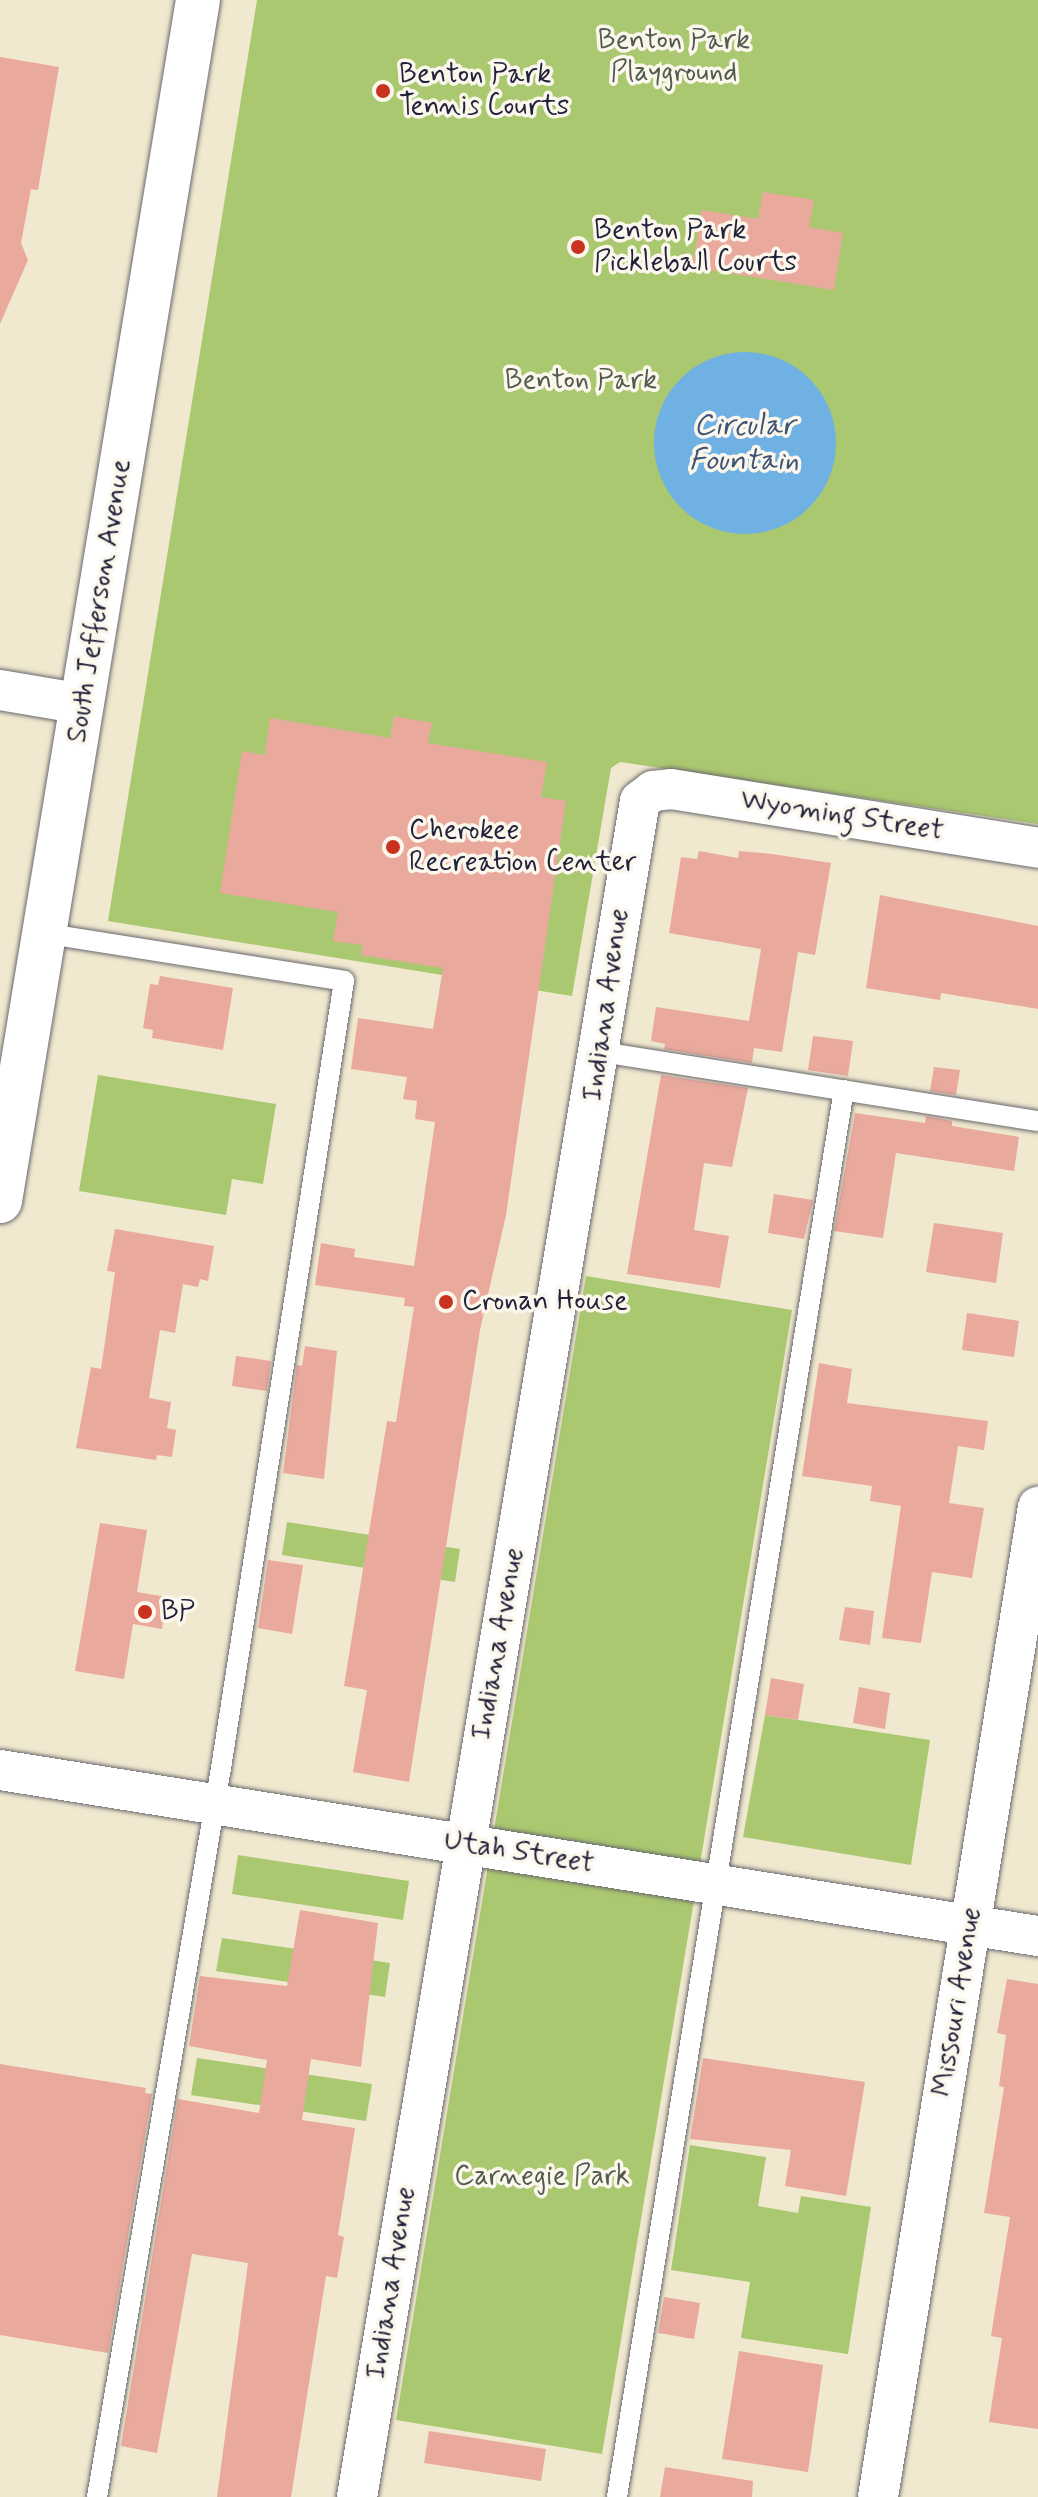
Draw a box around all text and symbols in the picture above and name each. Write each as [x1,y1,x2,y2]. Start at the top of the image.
park label: Benton Park Playground [600,24,748,90]
place label: Benton Park Tennis Courts [399,58,566,124]
marker: Benton Park Tennis Courts [374,82,392,100]
place label: Benton Park Pickleball Courts [594,214,796,280]
marker: Benton Park Pickleball Courts [569,238,587,256]
park label: Benton Park [507,364,655,398]
water label: Circular Fountain [689,408,799,478]
street label: South Jefferson Avenue [61,457,139,745]
street label: Wyoming Street [739,783,945,849]
place label: Cherokee Recreation Center [409,814,632,880]
marker: Cherokee Recreation Center [384,838,402,856]
street label: Indiana Avenue [577,905,637,1105]
place label: Cronan House [462,1285,622,1319]
marker: Cronan House [437,1293,455,1311]
street label: Indiana Avenue [465,1544,533,1744]
place label: BP [161,1595,195,1629]
marker: BP [136,1603,154,1621]
street label: Utah Street [442,1825,596,1881]
street label: Missouri Avenue [926,1903,990,2101]
park label: Carnegie Park [454,2160,630,2194]
street label: Indiana Avenue [360,2183,424,2383]

